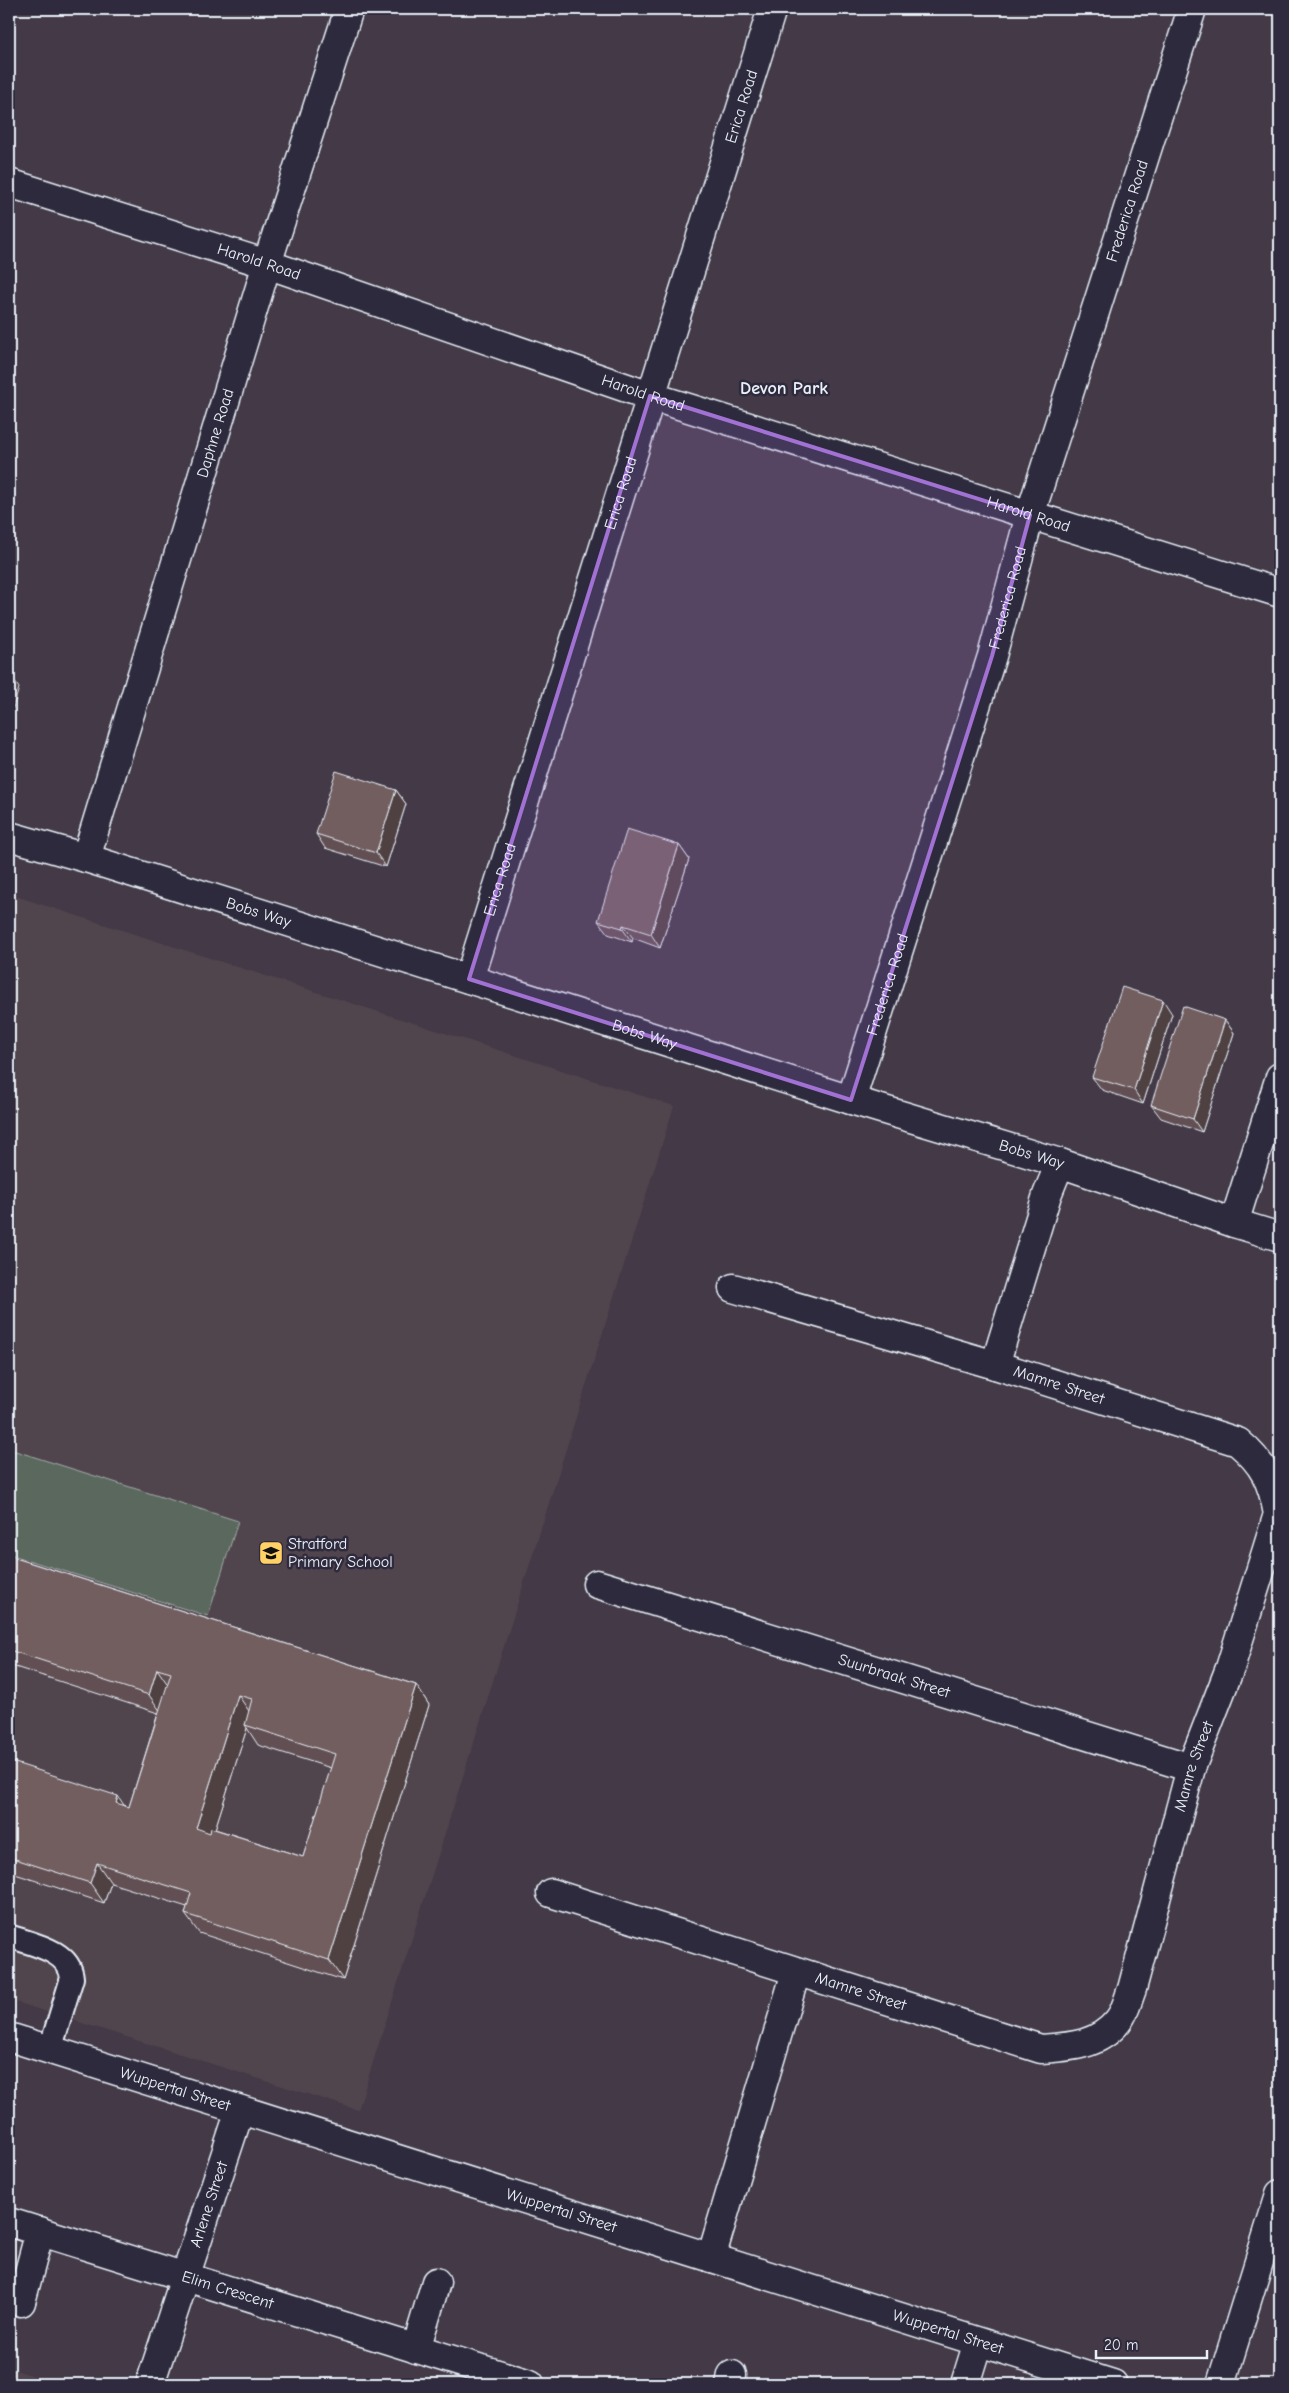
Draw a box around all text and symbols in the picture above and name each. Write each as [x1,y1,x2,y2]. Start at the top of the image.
street label: Erica Road [722,68,761,145]
street label: Frederica Road [1103,158,1152,264]
street label: Harold Road [215,240,303,284]
street label: Harold Road [599,371,687,415]
district label: Devon Park [740,378,828,399]
street label: Daphne Road [193,387,237,480]
street label: Erica Road [601,454,641,532]
street label: Harold Road [985,493,1072,536]
street label: Frederica Road [985,545,1030,651]
street label: Erica Road [480,841,520,918]
street label: Bobs Way [224,894,294,932]
street label: Frederica Road [863,932,912,1038]
street label: Bobs Way [610,1016,680,1054]
street label: Bobs Way [997,1136,1067,1173]
street label: Mamre Street [1011,1362,1107,1408]
place label: Stratford Primary School [288,1535,393,1571]
school or university icon: Stratford Primary School [258,1540,284,1566]
street label: Suurbraak Street [836,1650,953,1702]
street label: Mamre Street [1171,1718,1218,1814]
street label: Mamre Street [813,1969,909,2015]
street label: Wuppertal Street [118,2063,233,2115]
street label: Arlene Street [186,2159,232,2250]
street label: Wuppertal Street [504,2185,619,2237]
street label: Elim Crescent [180,2267,276,2313]
street label: Wuppertal Street [890,2306,1006,2358]
scale bar [1096,2328,1208,2360]
text: 20 m [1104,2336,1138,2354]

